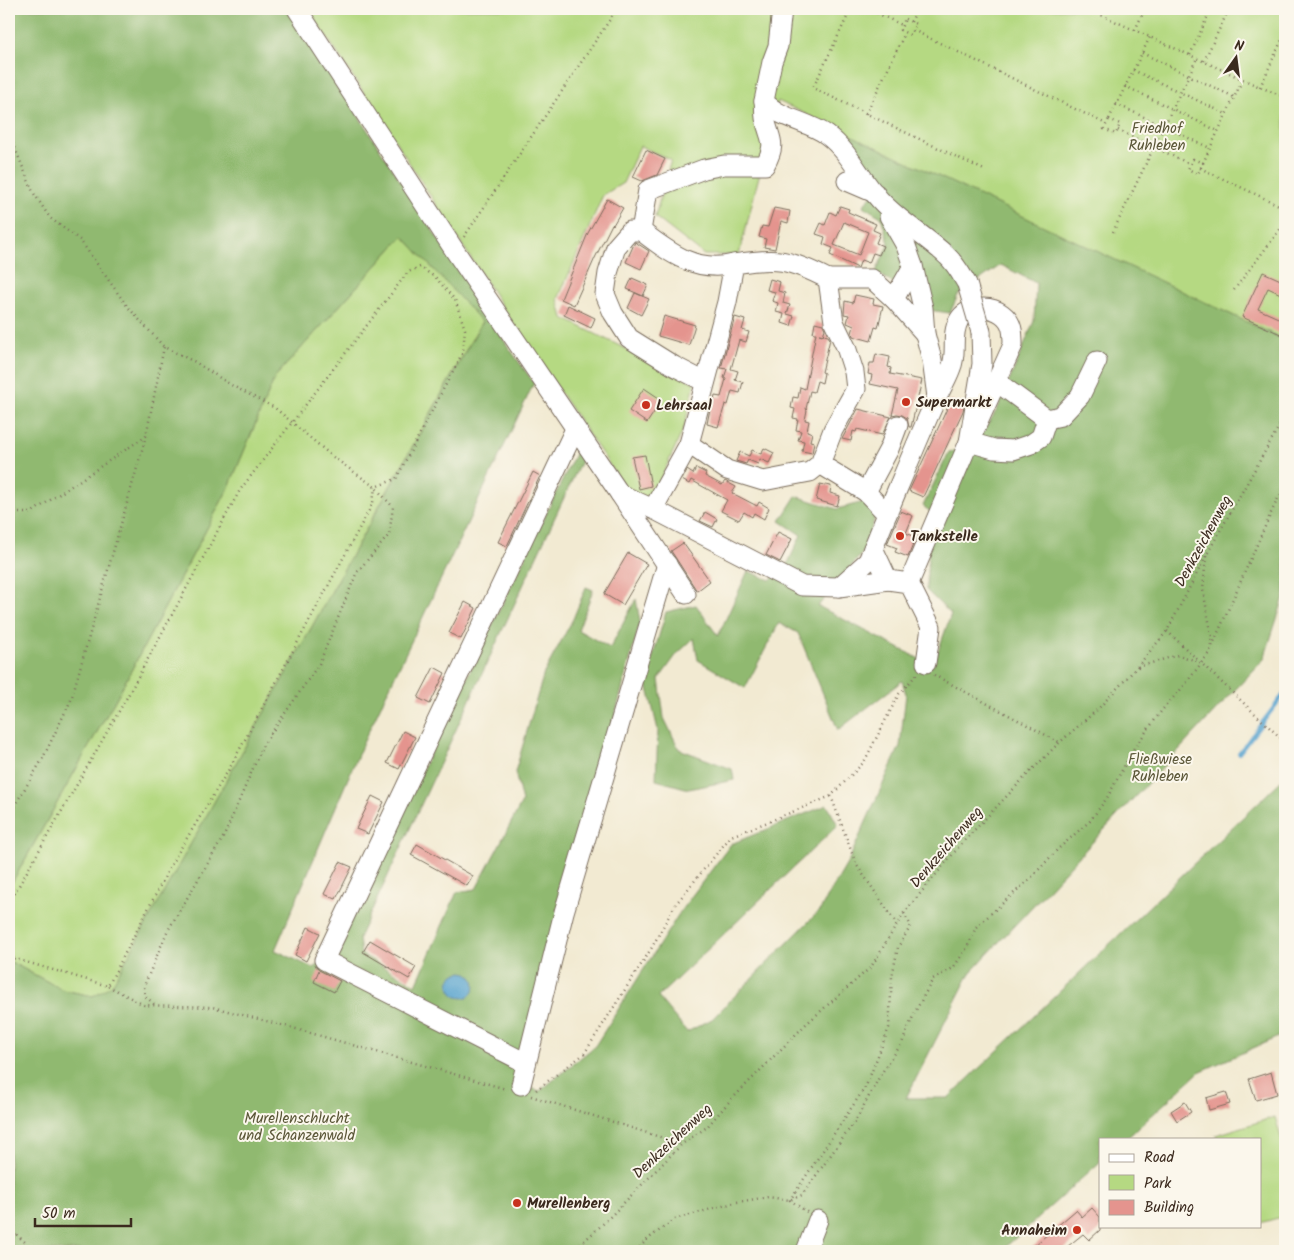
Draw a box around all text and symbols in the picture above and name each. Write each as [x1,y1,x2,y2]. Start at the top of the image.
north arrow [1212,32,1262,82]
text: N [1232,35,1246,58]
park label: Friedhof Ruhleben [1128,117,1186,158]
place label: Supermarkt [916,391,992,415]
place label: Lehrsaal [656,394,712,418]
marker: Supermarkt [900,396,912,408]
marker: Lehrsaal [640,399,652,411]
street label: Denkzeichenweg [1169,491,1239,592]
place label: Tankstelle [910,525,979,549]
marker: Tankstelle [894,530,906,542]
park label: Fließwiese Ruhleben [1128,748,1192,789]
street label: Denkzeichenweg [904,801,989,894]
street label: Denkzeichenweg [627,1098,718,1185]
park label: Murellenschlucht und Schanzenwald [239,1107,356,1148]
legend [1099,1138,1262,1228]
text: Road [1144,1146,1175,1170]
text: Park [1144,1172,1172,1196]
place label: Murellenberg [527,1192,610,1216]
scale bar [35,1195,131,1227]
text: Building [1144,1196,1194,1220]
marker: Murellenberg [511,1197,523,1209]
text: 50 m [42,1202,76,1226]
place label: Annaheim [1001,1219,1067,1243]
marker: Annaheim [1071,1224,1083,1236]

